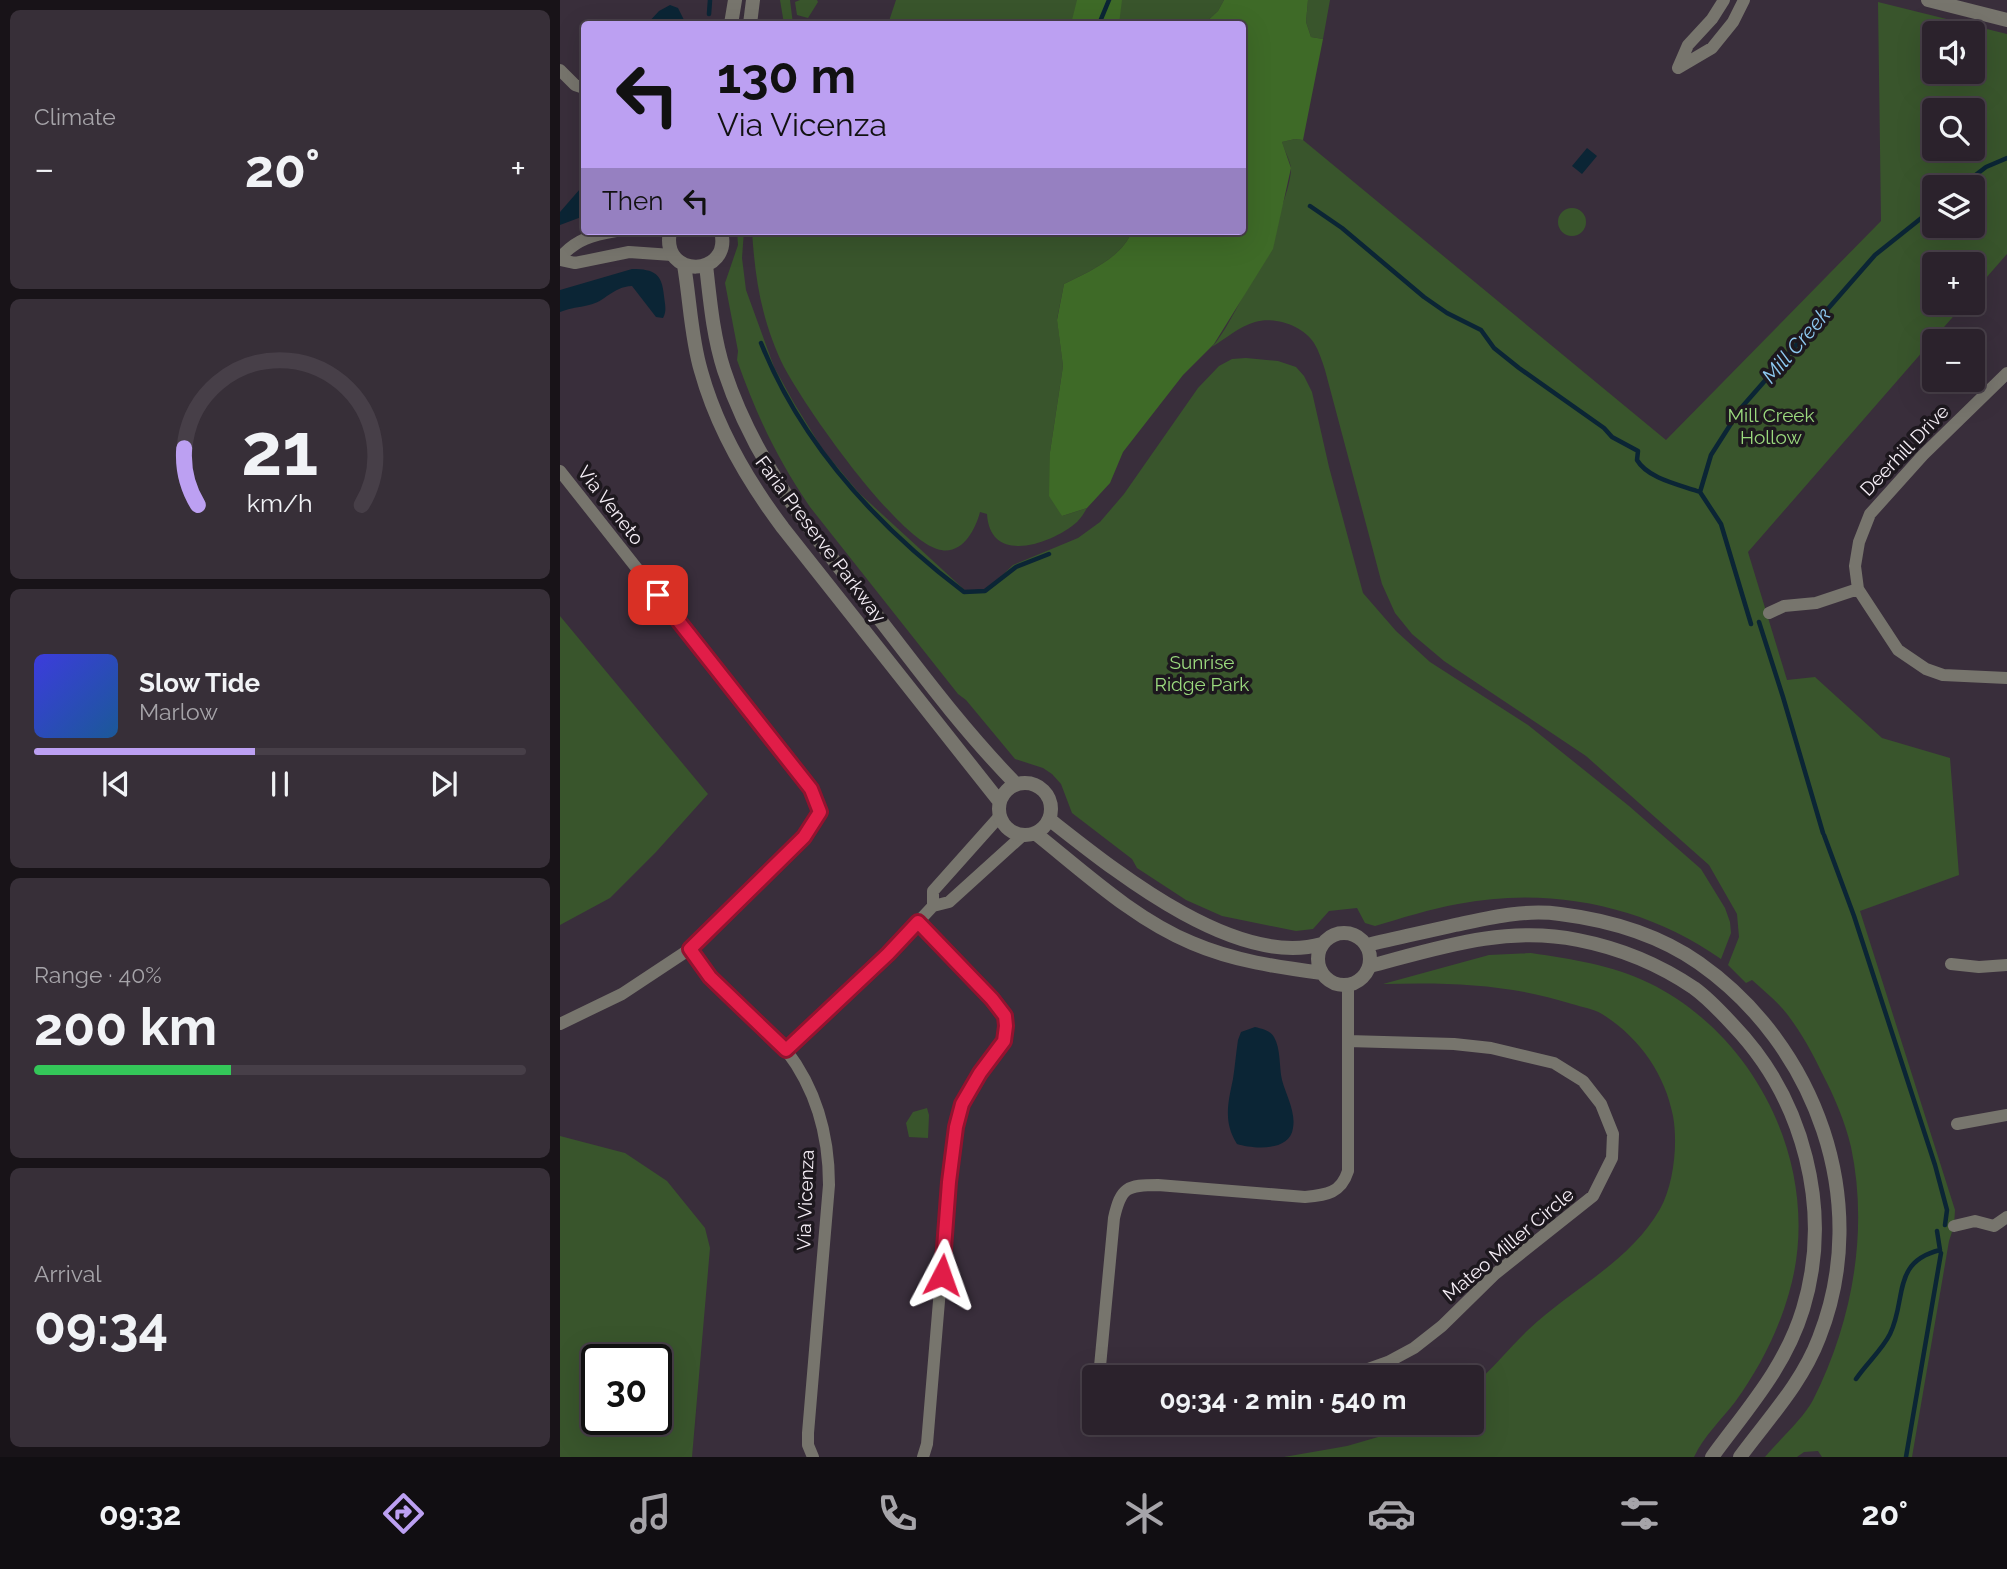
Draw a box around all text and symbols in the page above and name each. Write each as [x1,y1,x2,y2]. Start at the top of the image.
map controls [1922,21,1985,392]
button: sound [1922,21,1985,84]
text: 130 m [717,47,856,104]
icon: left [602,49,693,140]
button: search [1922,98,1985,161]
text: Climate [34,103,116,130]
text: Via Vicenza [717,106,887,143]
text: 20° [245,138,320,199]
text: − [34,146,54,191]
text: + [510,146,526,191]
button: layers [1922,175,1985,238]
icon: left [677,182,715,220]
text: Then [602,186,663,216]
button: + [1922,252,1985,315]
water label: Mill Creek [1756,302,1836,388]
button: − [1922,329,1985,392]
street label: Deerhill Drive [1855,400,1953,500]
park label: Mill Creek Hollow [1727,404,1815,448]
text: 21 [241,408,319,493]
street label: Faria Preserve Parkway [751,451,891,627]
street label: Via Veneto [573,461,649,549]
text: km/h [247,488,313,518]
pin [628,565,688,625]
icon: arrive [639,576,677,614]
park label: Sunrise Ridge Park [1155,651,1249,695]
text: Slow Tide [139,668,260,698]
text: Marlow [139,698,218,725]
icon: previous [97,765,135,803]
icon: pause [261,765,299,803]
icon: next [425,765,463,803]
text: Range · 40% [34,961,162,988]
text: 200 km [34,996,217,1057]
street label: Via Vicenza [792,1149,818,1251]
street label: Mateo Miller Circle [1438,1183,1578,1305]
position arrow [905,1238,979,1312]
text: Arrival [34,1260,101,1287]
text: 09:34 [34,1295,168,1356]
speed limit sign: 30 [581,1344,672,1435]
text: 09:34 · 2 min · 540 m [1160,1385,1406,1415]
icon: directions [379,1489,428,1538]
icon: music [626,1489,675,1538]
icon: phone [873,1489,922,1538]
icon: climate [1120,1489,1169,1538]
icon: car [1367,1489,1416,1538]
icon: filters [1615,1489,1664,1538]
text: 09:32 [99,1495,181,1532]
text: 20° [1862,1495,1908,1532]

